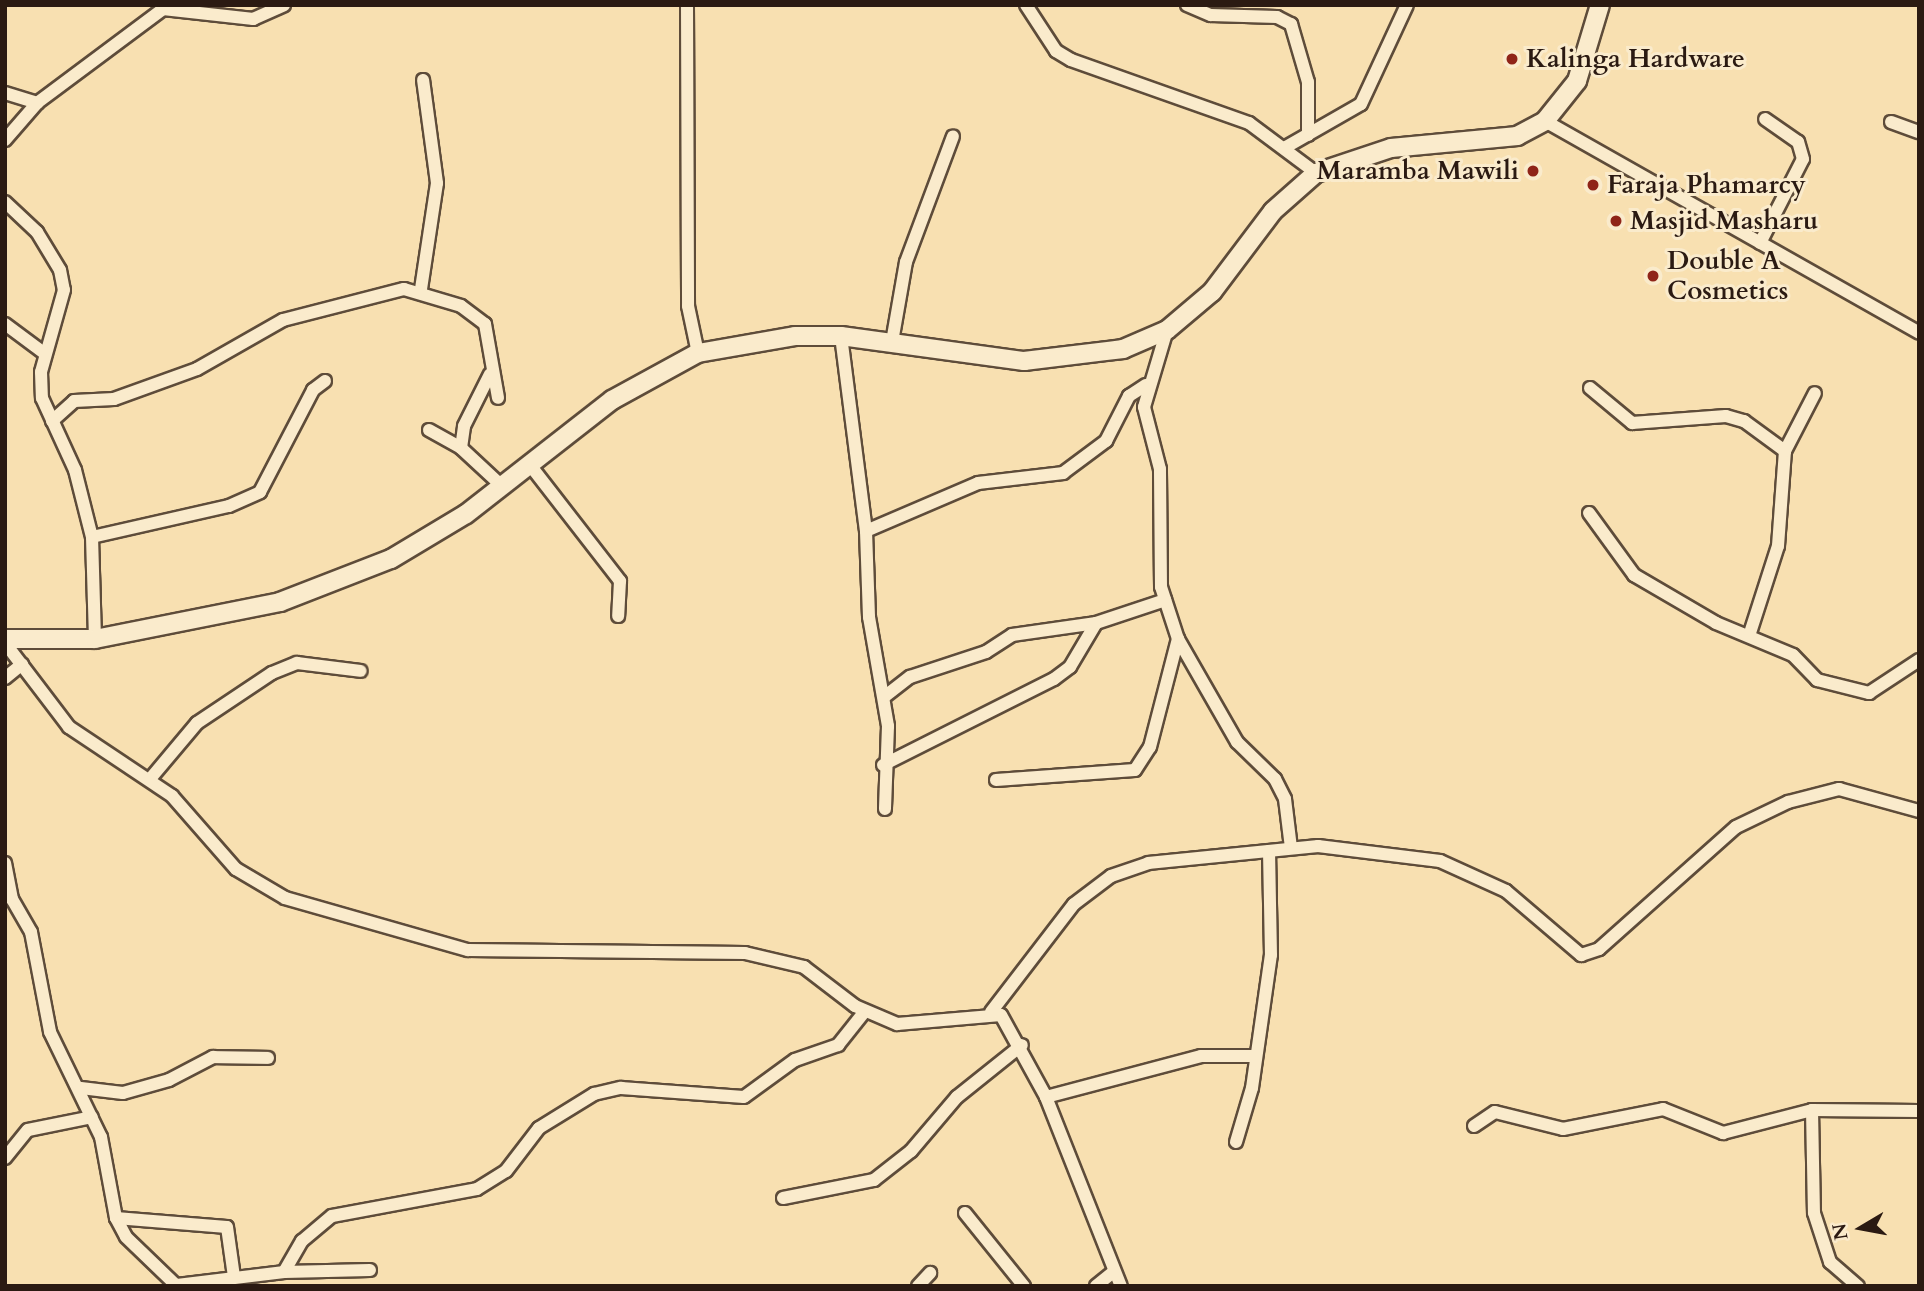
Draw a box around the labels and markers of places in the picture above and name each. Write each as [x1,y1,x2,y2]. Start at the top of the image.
place label: Kalinga Hardware [1526,43,1745,75]
marker: Kalinga Hardware [1504,51,1520,67]
place label: Maramba Mawili [1317,155,1519,187]
marker: Maramba Mawili [1525,163,1541,179]
place label: Faraja Phamarcy [1607,169,1806,201]
marker: Faraja Phamarcy [1585,177,1601,193]
place label: Masjid Masharu [1630,205,1818,237]
marker: Masjid Masharu [1608,213,1624,229]
place label: Double A Cosmetics [1667,245,1788,306]
marker: Double A Cosmetics [1645,268,1661,284]

